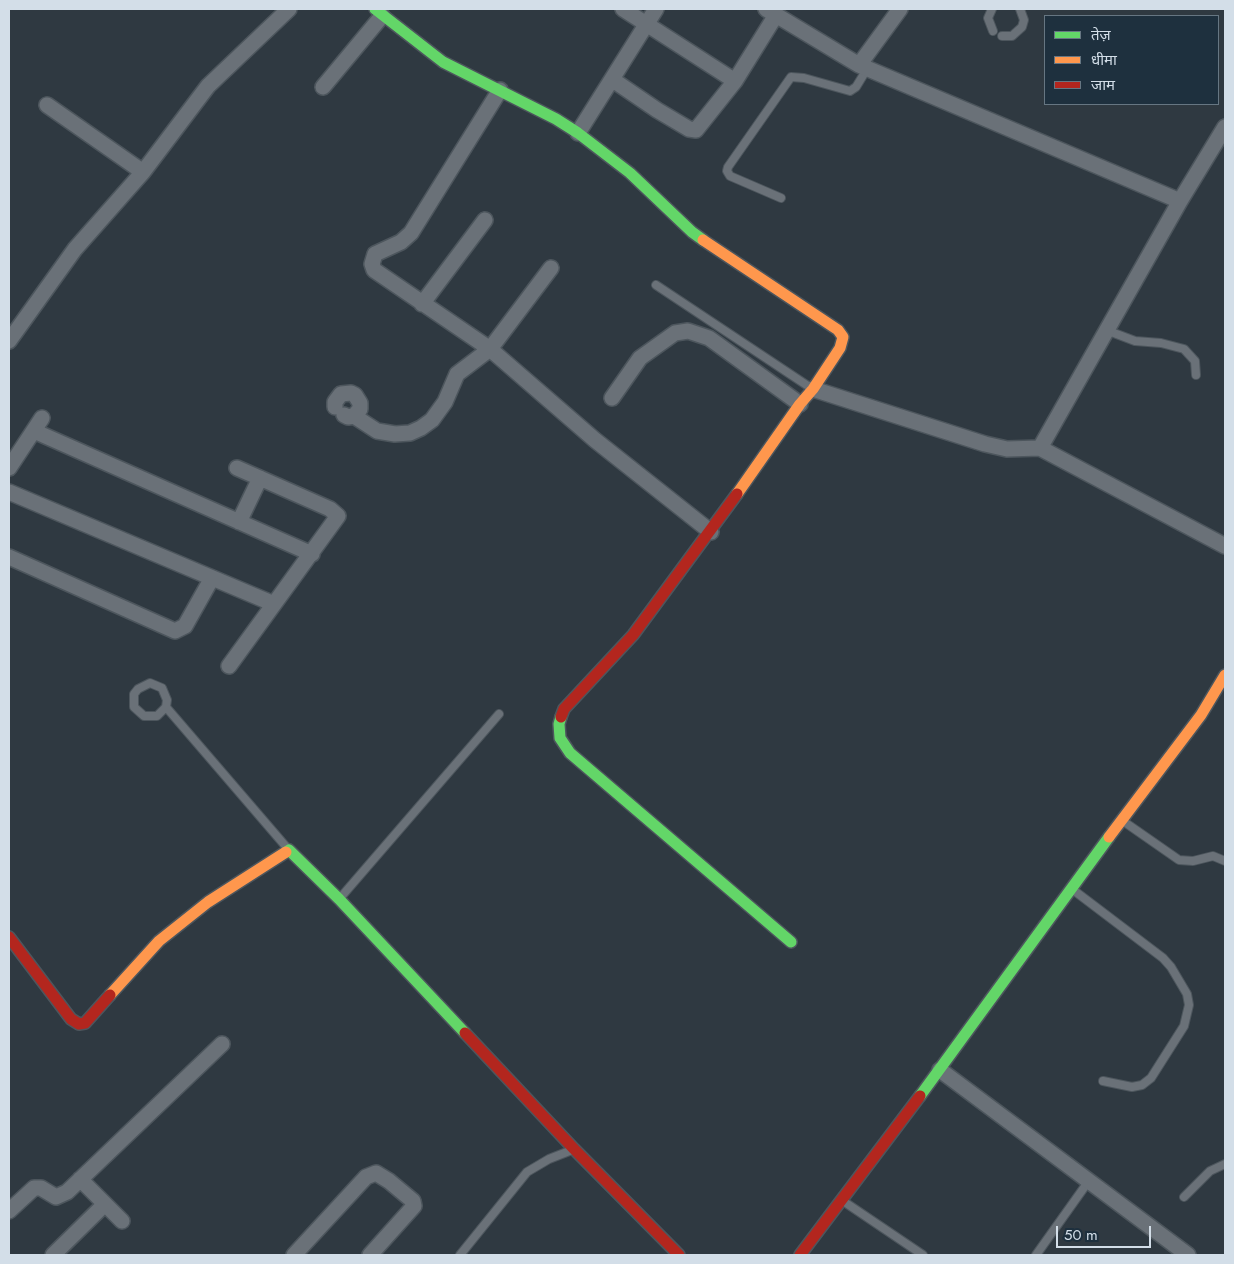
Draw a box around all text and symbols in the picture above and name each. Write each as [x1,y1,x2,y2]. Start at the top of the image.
legend [1044,15,1219,105]
text: तेज़ [1091,24,1111,46]
text: धीमा [1091,49,1117,71]
text: जाम [1091,74,1115,96]
scale bar [1059,1216,1154,1248]
text: 50 m [1064,1224,1098,1246]

